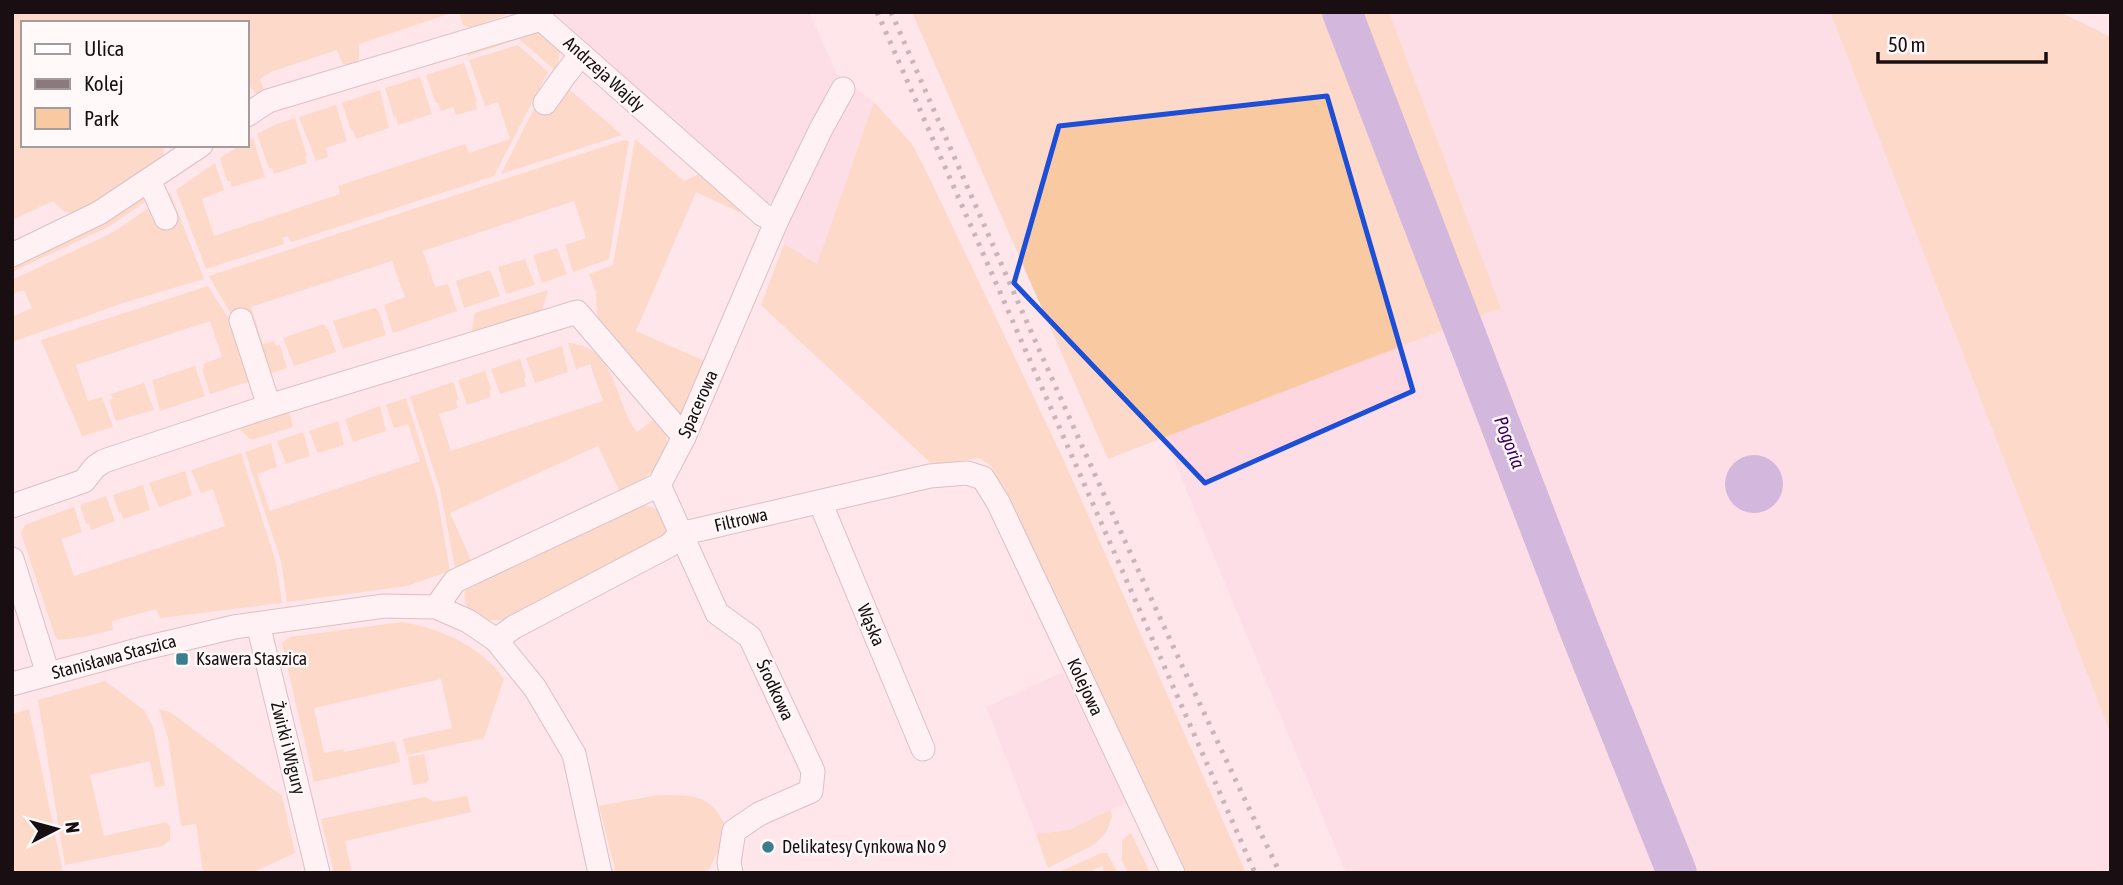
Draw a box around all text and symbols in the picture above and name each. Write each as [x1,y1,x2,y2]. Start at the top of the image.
legend [21,21,248,147]
scale bar [1878,21,2046,65]
street label: Andrzeja Wajdy [559,32,649,115]
text: 50 m [1888,32,1926,56]
text: Ulica [84,36,124,60]
text: Kolej [84,71,123,95]
text: Park [84,106,119,130]
street label: Spacerowa [673,367,722,441]
water label: Pogoria [1490,413,1530,471]
street label: Filtrowa [712,503,769,536]
street label: Wąska [853,601,890,649]
street label: Stanisława Staszica [49,630,178,683]
place label: Ksawera Staszica [196,648,307,669]
marker: Ksawera Staszica [174,651,190,667]
street label: Kolejowa [1063,655,1108,719]
street label: Środkowa [752,656,799,724]
street label: Żwirki i Wigury [267,699,310,797]
north arrow [21,794,91,864]
text: N [61,820,84,834]
place label: Delikatesy Cynkowa No 9 [782,836,946,857]
marker: Delikatesy Cynkowa No 9 [760,839,776,855]

